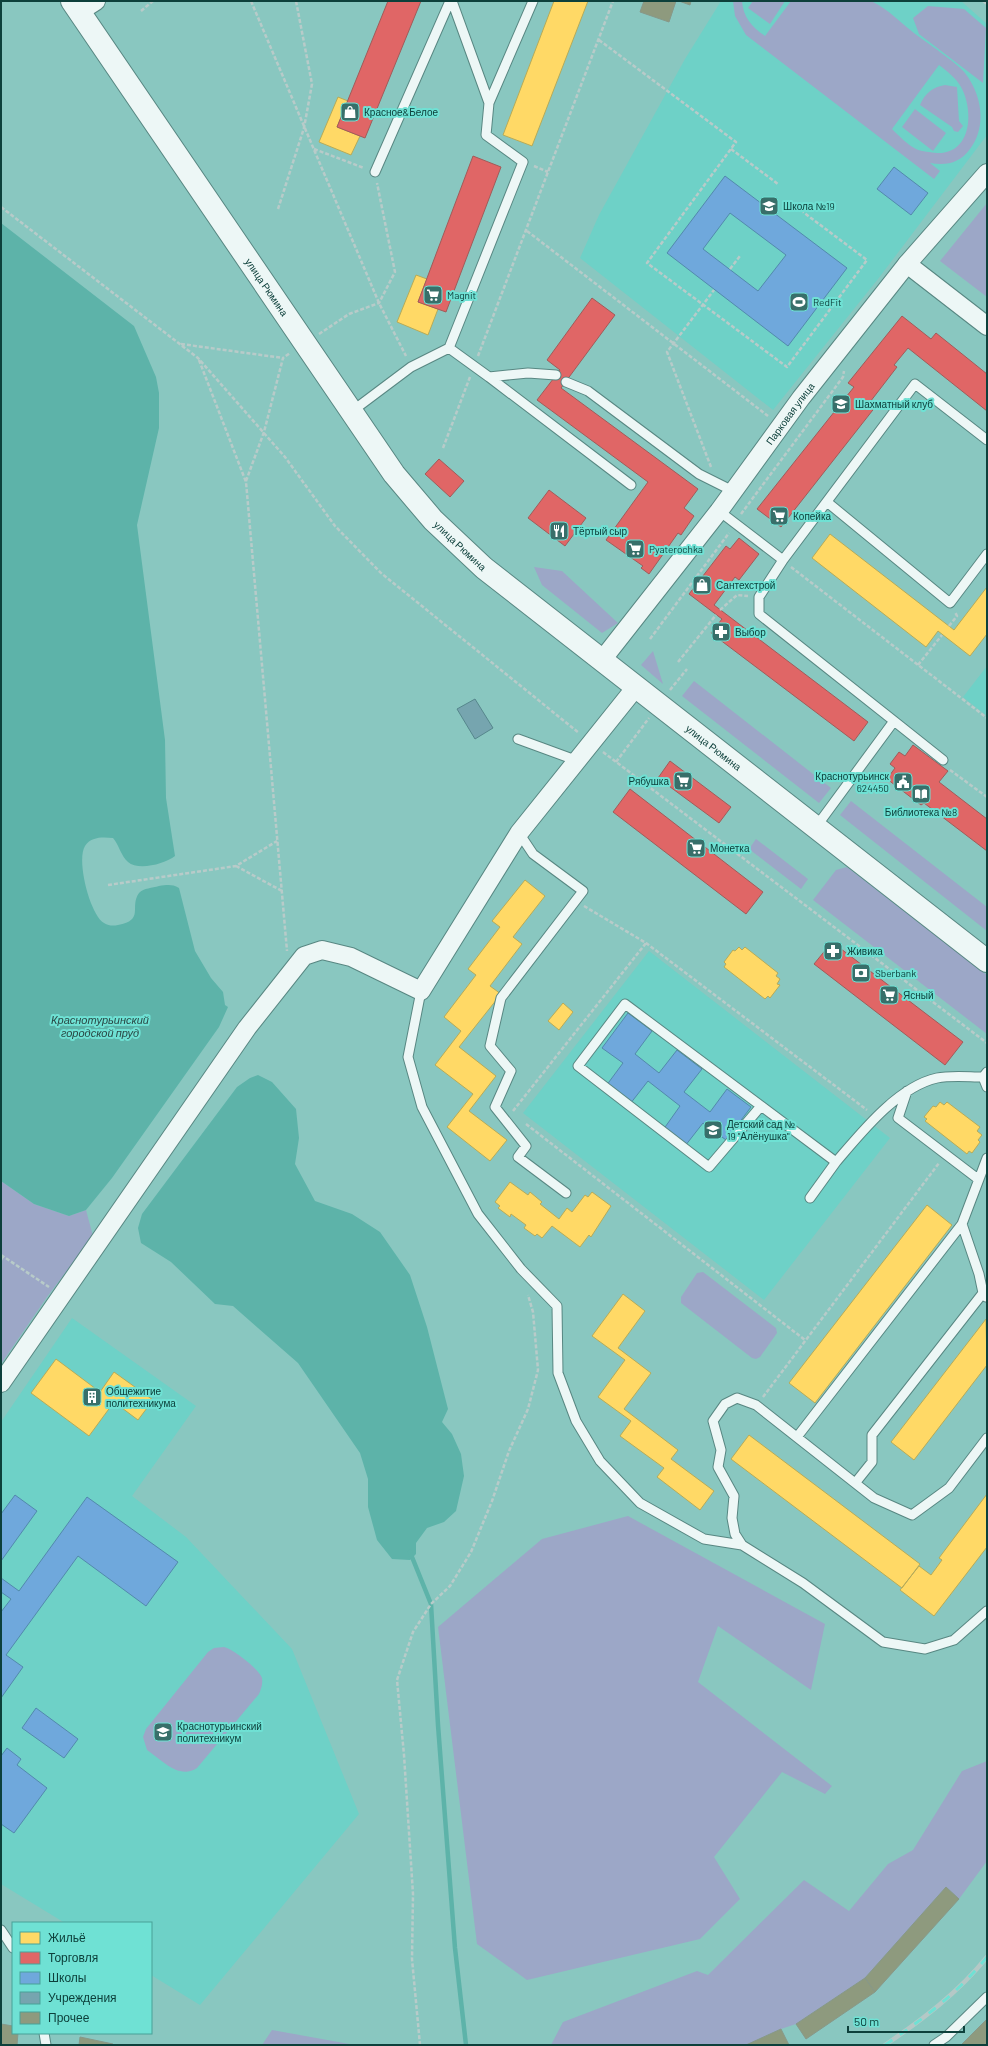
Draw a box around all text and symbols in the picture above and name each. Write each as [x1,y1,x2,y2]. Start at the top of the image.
shop icon: Красное&Белое [339,101,361,123]
place label: Красное&Белое [364,106,438,118]
school or university icon: Школа №19 [758,195,780,217]
place label: Школа №19 [783,200,835,212]
street label: улица Рюмина [243,256,291,319]
supermarket icon: Magnit [422,284,444,306]
place label: Magnit [447,289,477,301]
sports icon: RedFit [788,291,810,313]
place label: RedFit [813,296,842,308]
street label: Парковая улица [763,380,817,447]
school or university icon: Шахматный клуб [830,393,852,415]
place label: Шахматный клуб [855,398,933,410]
supermarket icon: Копейка [768,505,790,527]
place label: Копейка [793,510,832,522]
street label: улица Рюмина [432,518,489,573]
restaurant icon: Тёртый сыр [548,520,570,542]
place label: Тёртый сыр [573,525,628,537]
supermarket icon: Pyaterochka [624,538,646,560]
place label: Pyaterochka [649,543,703,555]
shop icon: Сантехстрой [691,574,713,596]
place label: Сантехстрой [716,579,775,591]
pharmacy icon: Выбор [710,621,732,643]
place label: Выбор [735,626,766,638]
street label: улица Рюмина [684,722,744,773]
supermarket icon: Рябушка [672,770,694,792]
place label: Краснотурьинск 624450 [815,770,890,794]
public building icon: Краснотурьинск 624450 [892,771,914,793]
place label: Рябушка [629,775,669,787]
library icon: Библиотека №8 [910,783,932,805]
place label: Библиотека №8 [885,806,957,818]
supermarket icon: Монетка [685,837,707,859]
place label: Монетка [710,842,750,854]
pharmacy icon: Живика [822,940,844,962]
place label: Живика [847,945,883,957]
bank icon: Sberbank [850,962,872,984]
place label: Sberbank [875,967,916,979]
supermarket icon: Ясный [878,984,900,1006]
place label: Ясный [903,989,934,1001]
water label: Краснотурьинский городской пруд [51,1013,149,1039]
place label: Детский сад № 19 "Алёнушка" [727,1118,795,1142]
school or university icon: Детский сад № 19 "Алёнушка" [702,1119,724,1141]
place label: Общежитие политехникума [106,1385,176,1409]
building icon: Общежитие политехникума [81,1386,103,1408]
place label: Краснотурьинский политехникум [177,1720,262,1744]
school or university icon: Краснотурьинский политехникум [152,1721,174,1743]
legend [12,1922,152,2034]
text: Жильё [48,1930,86,1944]
text: Торговля [48,1950,98,1965]
text: Школы [48,1970,86,1984]
text: Учреждения [48,1990,117,2005]
scale bar [848,2008,964,2034]
text: Прочее [48,2010,90,2025]
text: 50 m [854,2014,879,2028]

